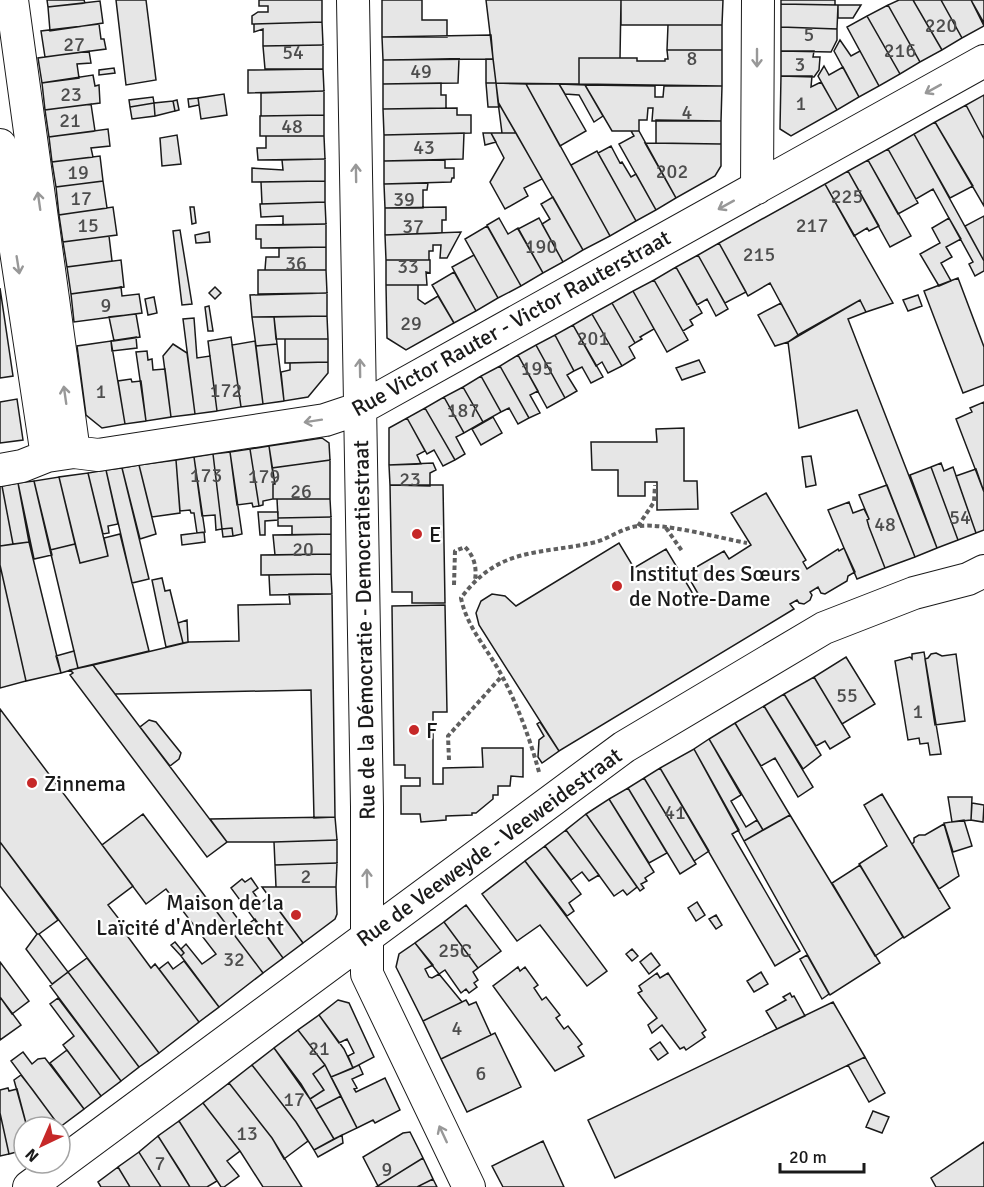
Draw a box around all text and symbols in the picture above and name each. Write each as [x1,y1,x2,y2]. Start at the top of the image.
house number: 220 [925,13,957,38]
house number: 5 [804,22,814,47]
house number: 27 [63,32,85,57]
house number: 216 [884,38,916,63]
house number: 54 [282,40,304,65]
house number: 8 [687,46,697,71]
one-way arrow [751,48,763,68]
house number: 3 [795,52,805,77]
house number: 49 [410,59,432,84]
house number: 23 [60,82,82,107]
one-way arrow [925,83,942,95]
house number: 1 [796,91,806,116]
house number: 4 [682,100,693,125]
house number: 21 [59,108,81,133]
house number: 48 [281,114,303,139]
house number: 43 [413,135,435,160]
house number: 202 [656,159,688,184]
house number: 19 [67,160,89,185]
one-way arrow [350,164,362,184]
house number: 225 [831,184,863,209]
house number: 17 [70,186,92,211]
house number: 39 [393,187,415,212]
one-way arrow [33,192,44,212]
one-way arrow [718,199,735,211]
house number: 15 [77,213,99,238]
house number: 217 [796,213,828,238]
house number: 37 [402,214,424,239]
street label: Rue Victor Rauter - Victor Rauterstraat [347,224,675,422]
house number: 190 [525,234,557,259]
house number: 215 [743,242,775,267]
house number: 36 [285,251,307,276]
house number: 33 [397,254,419,279]
one-way arrow [13,255,24,275]
house number: 9 [101,293,111,318]
house number: 29 [400,311,422,336]
house number: 201 [577,326,609,351]
house number: 195 [521,356,553,381]
one-way arrow [354,359,366,379]
house number: 172 [210,378,242,403]
house number: 1 [96,379,106,404]
one-way arrow [60,385,71,405]
house number: 187 [447,398,479,423]
one-way arrow [303,416,323,427]
street label: Rue de la Démocratie - Democratiestraat [347,440,381,820]
house number: 173 [190,463,222,488]
house number: 179 [248,464,280,489]
house number: 23 [399,467,421,492]
house number: 26 [290,479,312,504]
house number: 54 [949,505,971,530]
house number: 48 [874,512,896,537]
place label: E [429,521,441,548]
marker: E [410,527,424,541]
house number: 20 [292,537,314,562]
place label: Institut des Sœurs de Notre-Dame [629,560,800,612]
marker: Institut des Sœurs de Notre-Dame [610,579,624,593]
house number: 55 [836,683,858,708]
house number: 1 [913,699,923,724]
place label: F [426,717,437,744]
marker: F [407,723,421,737]
street label: Rue de Veeweyde - Veeweidestraat [351,741,627,952]
place label: Zinnema [44,770,126,797]
marker: Zinnema [25,776,39,790]
house number: 41 [664,800,686,825]
house number: 2 [301,864,311,889]
one-way arrow [361,869,373,889]
place label: Maison de la Laïcité d'Anderlecht [96,889,284,941]
marker: Maison de la Laïcité d'Anderlecht [289,908,303,922]
house number: 25C [438,938,472,963]
house number: 32 [223,947,245,972]
house number: 4 [452,1016,463,1041]
house number: 21 [308,1036,330,1061]
house number: 6 [476,1061,486,1086]
house number: 17 [283,1087,305,1112]
north arrow [12,1115,72,1175]
house number: 13 [236,1121,258,1146]
one-way arrow [437,1126,449,1144]
scale bar [780,1136,864,1174]
text: N [21,1144,43,1166]
text: 20 m [789,1146,827,1168]
house number: 7 [155,1151,165,1176]
house number: 9 [382,1157,392,1182]

